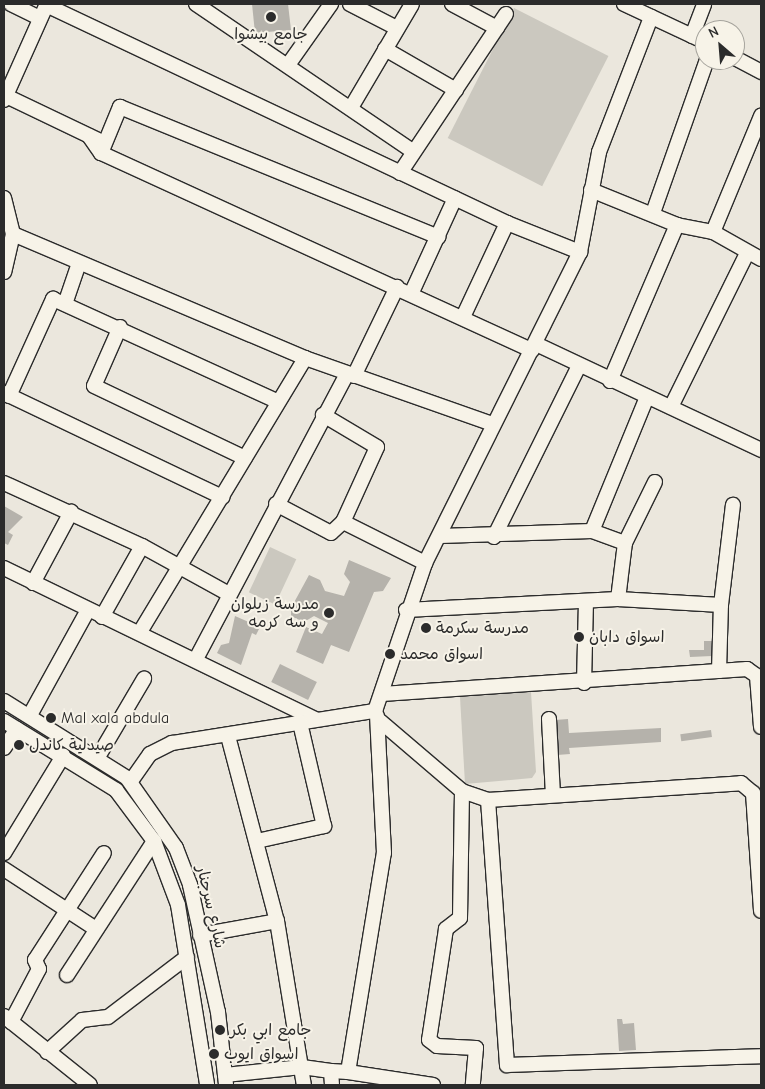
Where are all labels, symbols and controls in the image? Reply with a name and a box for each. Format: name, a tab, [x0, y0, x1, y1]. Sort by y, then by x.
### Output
marker: جامع بيشوا	[265, 11, 277, 23]
north arrow	[695, 20, 745, 70]
text: N	[705, 22, 721, 42]
place label: جامع بيشوا	[234, 24, 308, 44]
place label: مدرسة زيلوان و سه كرمه	[231, 594, 319, 632]
marker: مدرسة زيلوان و سه كرمه	[323, 607, 335, 619]
place label: مدرسة سكرمة	[436, 618, 529, 638]
marker: مدرسة سكرمة	[420, 622, 432, 634]
place label: اسواق دابان	[589, 627, 664, 647]
marker: اسواق دابان	[573, 631, 585, 643]
place label: اسواق محمد	[400, 644, 483, 664]
marker: اسواق محمد	[384, 648, 396, 660]
place label: Mal xala abdula	[61, 708, 169, 728]
marker: Mal xala abdula	[45, 712, 57, 724]
place label: صيدلية كاندل	[29, 735, 114, 755]
marker: صيدلية كاندل	[13, 739, 25, 751]
street label: شارع سرجنار	[192, 864, 230, 950]
place label: جامع ابي بكر	[230, 1020, 312, 1040]
marker: جامع ابي بكر	[214, 1024, 226, 1036]
place label: اسواق ايوب	[224, 1044, 298, 1064]
marker: اسواق ايوب	[208, 1048, 220, 1060]

